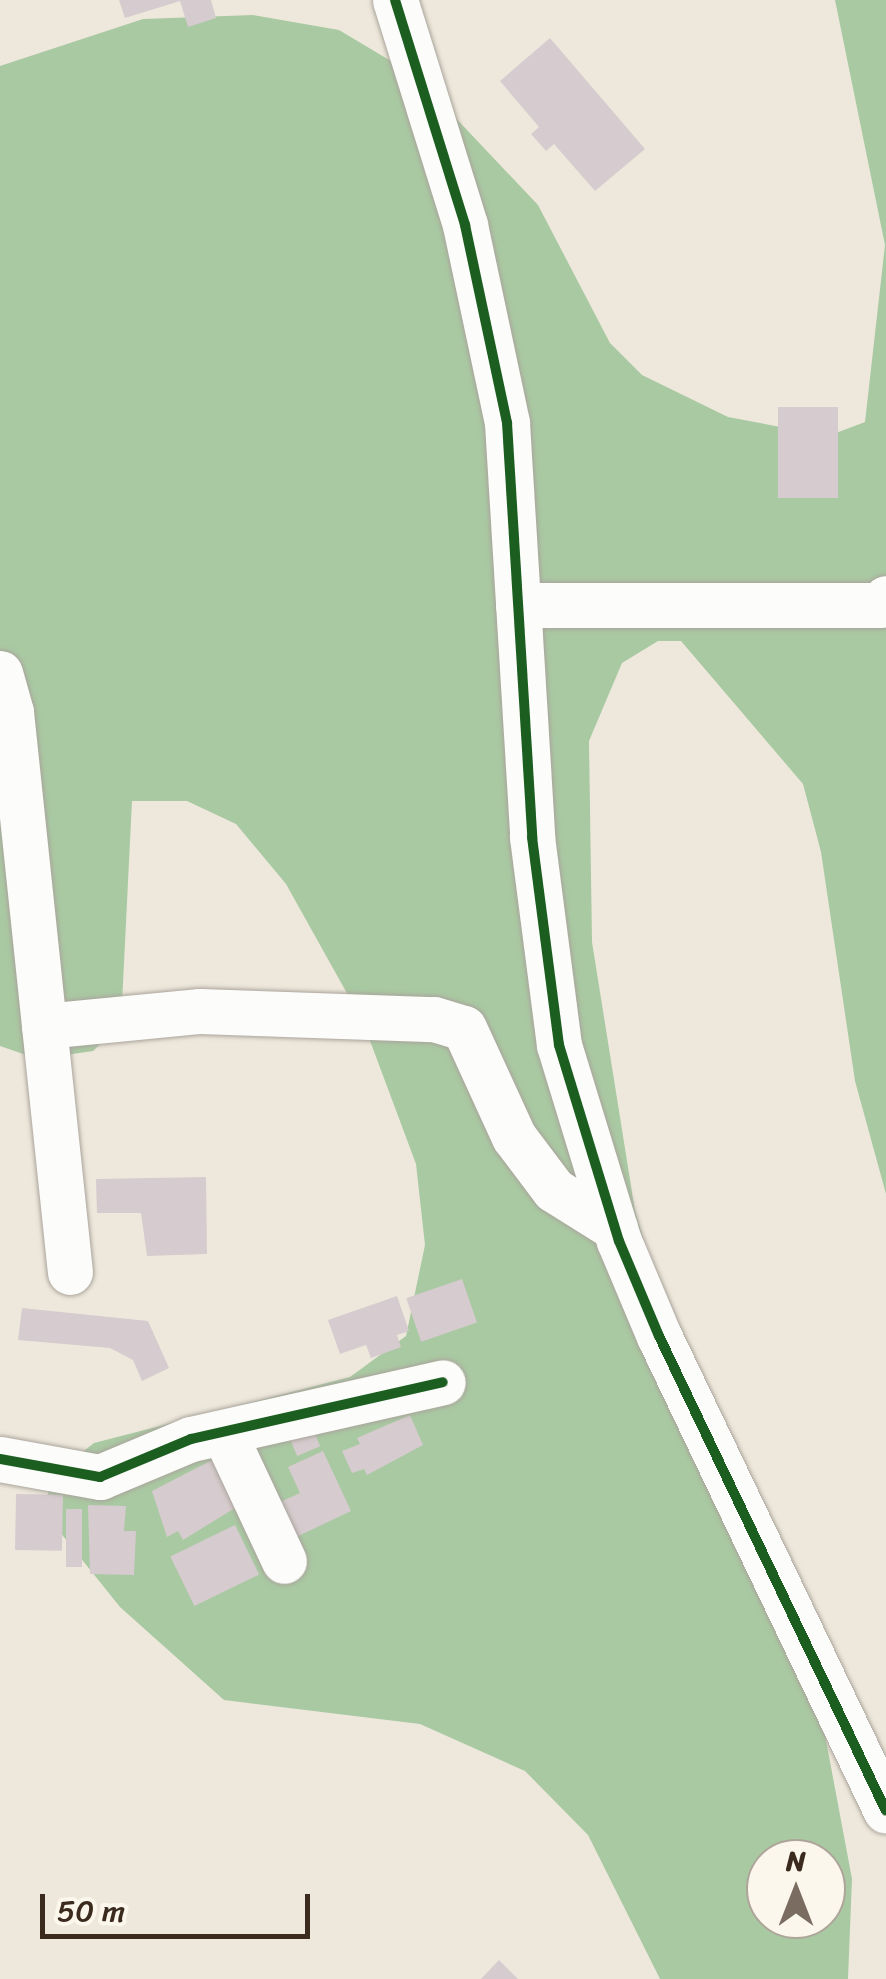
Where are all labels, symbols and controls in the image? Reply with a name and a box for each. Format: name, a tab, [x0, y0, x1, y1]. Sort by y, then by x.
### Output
text: N	[786, 1836, 806, 1885]
north arrow	[746, 1839, 846, 1939]
scale bar	[45, 1874, 315, 1936]
text: 50 m	[57, 1884, 125, 1938]

